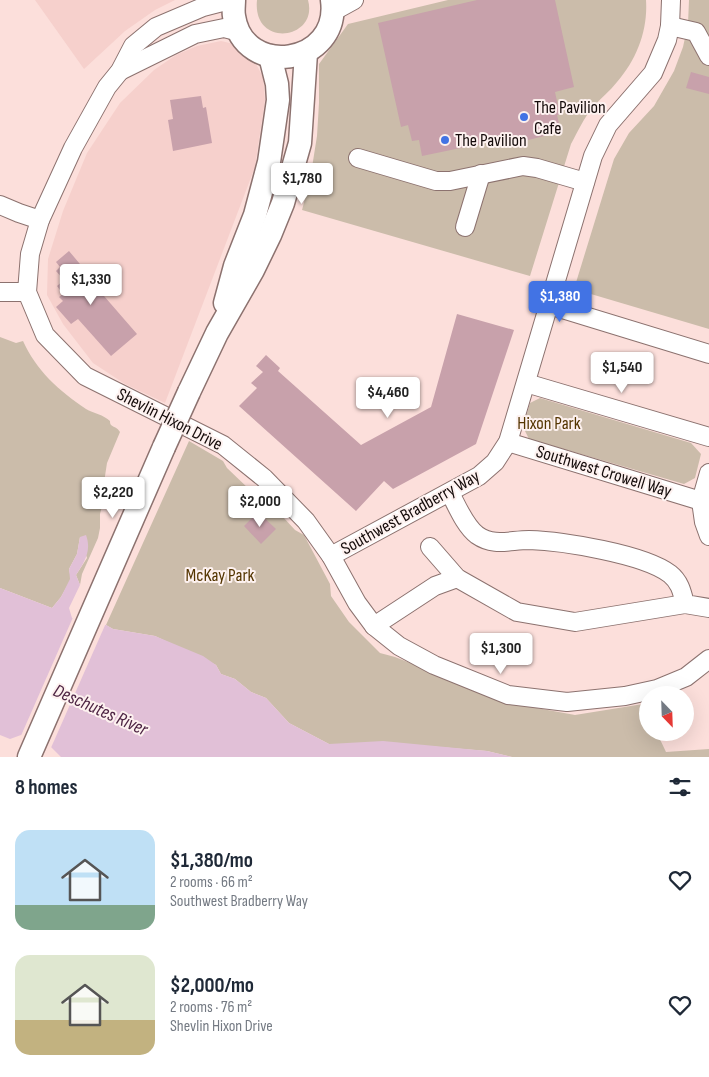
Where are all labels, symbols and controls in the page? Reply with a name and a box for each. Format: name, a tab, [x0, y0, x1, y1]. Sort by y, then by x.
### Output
place label: The Pavilion Cafe	[534, 97, 606, 139]
marker: The Pavilion Cafe	[518, 111, 530, 123]
place label: The Pavilion	[455, 130, 527, 151]
marker: The Pavilion	[439, 134, 451, 146]
pin: $1,780	[261, 162, 343, 205]
text: $1,780	[282, 169, 322, 188]
pin: $1,330	[50, 264, 132, 306]
text: $1,330	[71, 270, 111, 289]
pin: $1,380	[519, 280, 601, 323]
text: $1,380	[540, 287, 580, 306]
pin: $1,540	[581, 352, 663, 394]
text: $1,540	[602, 358, 642, 377]
pin: $4,460	[347, 376, 429, 419]
text: $4,460	[367, 383, 409, 402]
street label: Shevlin Hixon Drive	[114, 384, 226, 455]
park label: Hixon Park	[517, 413, 581, 434]
street label: Southwest Crowell Way	[533, 441, 674, 502]
street label: Southwest Bradberry Way	[337, 466, 483, 559]
pin: $2,220	[72, 476, 154, 519]
text: $2,220	[93, 483, 133, 502]
pin: $2,000	[219, 486, 301, 528]
text: $2,000	[239, 492, 281, 511]
park label: McKay Park	[186, 565, 255, 586]
pin: $1,300	[460, 632, 542, 675]
text: $1,300	[481, 639, 521, 658]
water label: Deschutes River	[50, 679, 152, 742]
north arrow	[639, 686, 694, 741]
map controls	[639, 686, 694, 741]
icon: filters	[666, 773, 694, 801]
text: 8 homes	[15, 775, 78, 800]
text: $1,380/mo	[170, 848, 253, 873]
icon: home	[55, 850, 115, 910]
icon: heart	[666, 866, 694, 894]
text: 2 rooms · 66 m²	[170, 873, 253, 892]
text: Southwest Bradberry Way	[170, 892, 308, 911]
text: $2,000/mo	[170, 973, 254, 998]
icon: home	[55, 975, 115, 1035]
icon: heart	[666, 991, 694, 1019]
text: 2 rooms · 76 m²	[170, 998, 252, 1017]
text: Shevlin Hixon Drive	[170, 1017, 273, 1036]

